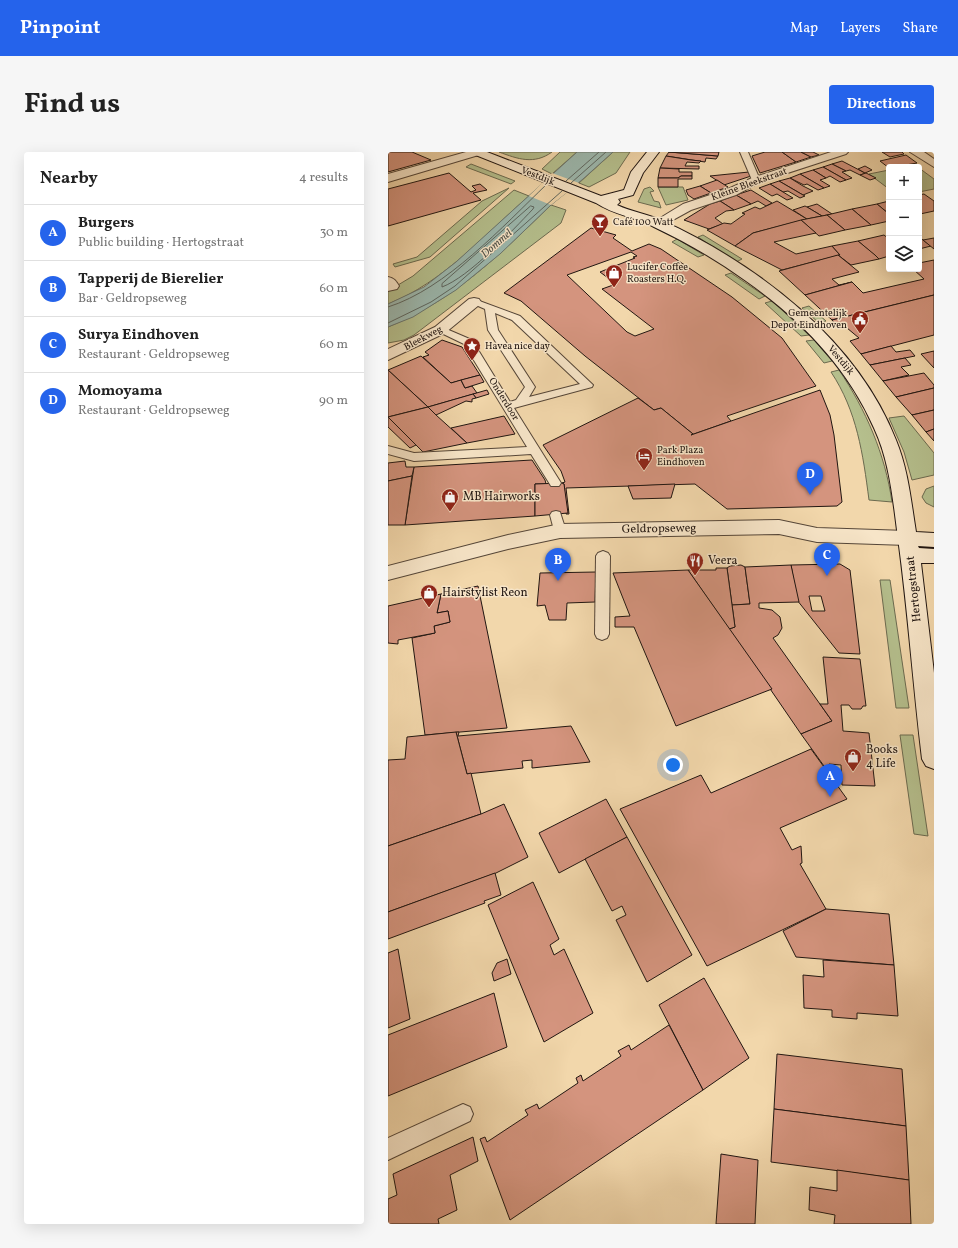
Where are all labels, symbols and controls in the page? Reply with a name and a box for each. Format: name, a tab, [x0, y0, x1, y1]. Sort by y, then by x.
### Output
text: Pinpoint	[20, 15, 100, 41]
text: Map	[790, 19, 818, 38]
text: Layers	[840, 19, 880, 38]
text: Share	[902, 19, 938, 38]
text: Find us	[24, 85, 120, 124]
button: Directions	[829, 85, 934, 124]
street label: Vestdijk	[519, 163, 557, 189]
street label: Kleine Bleekstraat	[709, 164, 789, 204]
map controls	[886, 164, 922, 272]
button: +	[886, 164, 922, 200]
text: Nearby	[40, 167, 98, 190]
text: 4 results	[299, 169, 348, 187]
button: −	[886, 200, 922, 236]
bar icon: Café 100 Watt	[590, 212, 610, 237]
text: Burgers	[78, 213, 134, 234]
place label: Café 100 Watt	[613, 215, 674, 229]
text: A	[48, 224, 58, 242]
text: 30 m	[320, 224, 348, 242]
water label: Dommel	[478, 226, 516, 262]
text: Public building · Hertogstraat	[78, 234, 244, 252]
button: layers	[886, 236, 922, 272]
place label: Lucifer Coffee Roasters H.Q.	[627, 260, 688, 286]
shop icon: Lucifer Coffee Roasters H.Q.	[604, 263, 624, 288]
text: Tapperij de Bierelier	[78, 269, 223, 290]
text: B	[49, 280, 57, 298]
text: 60 m	[320, 280, 348, 298]
text: Bar · Geldropseweg	[78, 290, 187, 308]
place label: Gemeentelijk Depot Eindhoven	[771, 306, 848, 332]
public building icon: Gemeentelijk Depot Eindhoven	[850, 309, 870, 334]
street label: Bleekweg	[401, 322, 445, 354]
text: Surya Eindhoven	[78, 325, 199, 346]
text: C	[49, 336, 57, 354]
text: 60 m	[320, 336, 348, 354]
place icon: Havea nice day	[462, 336, 482, 361]
place label: Havea nice day	[485, 339, 551, 353]
street label: Vestdijk	[824, 342, 858, 378]
text: Restaurant · Geldropseweg	[78, 346, 230, 364]
street label: Onderdoor	[485, 375, 523, 423]
text: Momoyama	[78, 381, 163, 402]
text: D	[48, 392, 58, 410]
text: 90 m	[319, 392, 348, 410]
text: Restaurant · Geldropseweg	[78, 402, 230, 420]
place label: Park Plaza Eindhoven	[657, 443, 705, 469]
hotel icon: Park Plaza Eindhoven	[634, 446, 654, 471]
pin: D	[797, 462, 823, 495]
shop icon: MB Hairworks	[440, 487, 460, 512]
place label: MB Hairworks	[463, 489, 540, 505]
street label: Geldropseweg	[621, 520, 697, 538]
pin: C	[814, 543, 840, 576]
pin: B	[545, 548, 571, 581]
restaurant icon: Veera	[685, 551, 705, 576]
place label: Veera	[708, 553, 737, 569]
street label: Hertogstraat	[903, 555, 925, 623]
shop icon: Hairstylist Reon	[419, 583, 439, 608]
place label: Hairstylist Reon	[442, 585, 528, 601]
place label: Books 4 Life	[866, 742, 898, 772]
shop icon: Books 4 Life	[843, 747, 863, 772]
your location	[663, 755, 683, 775]
pin: A	[817, 764, 843, 797]

